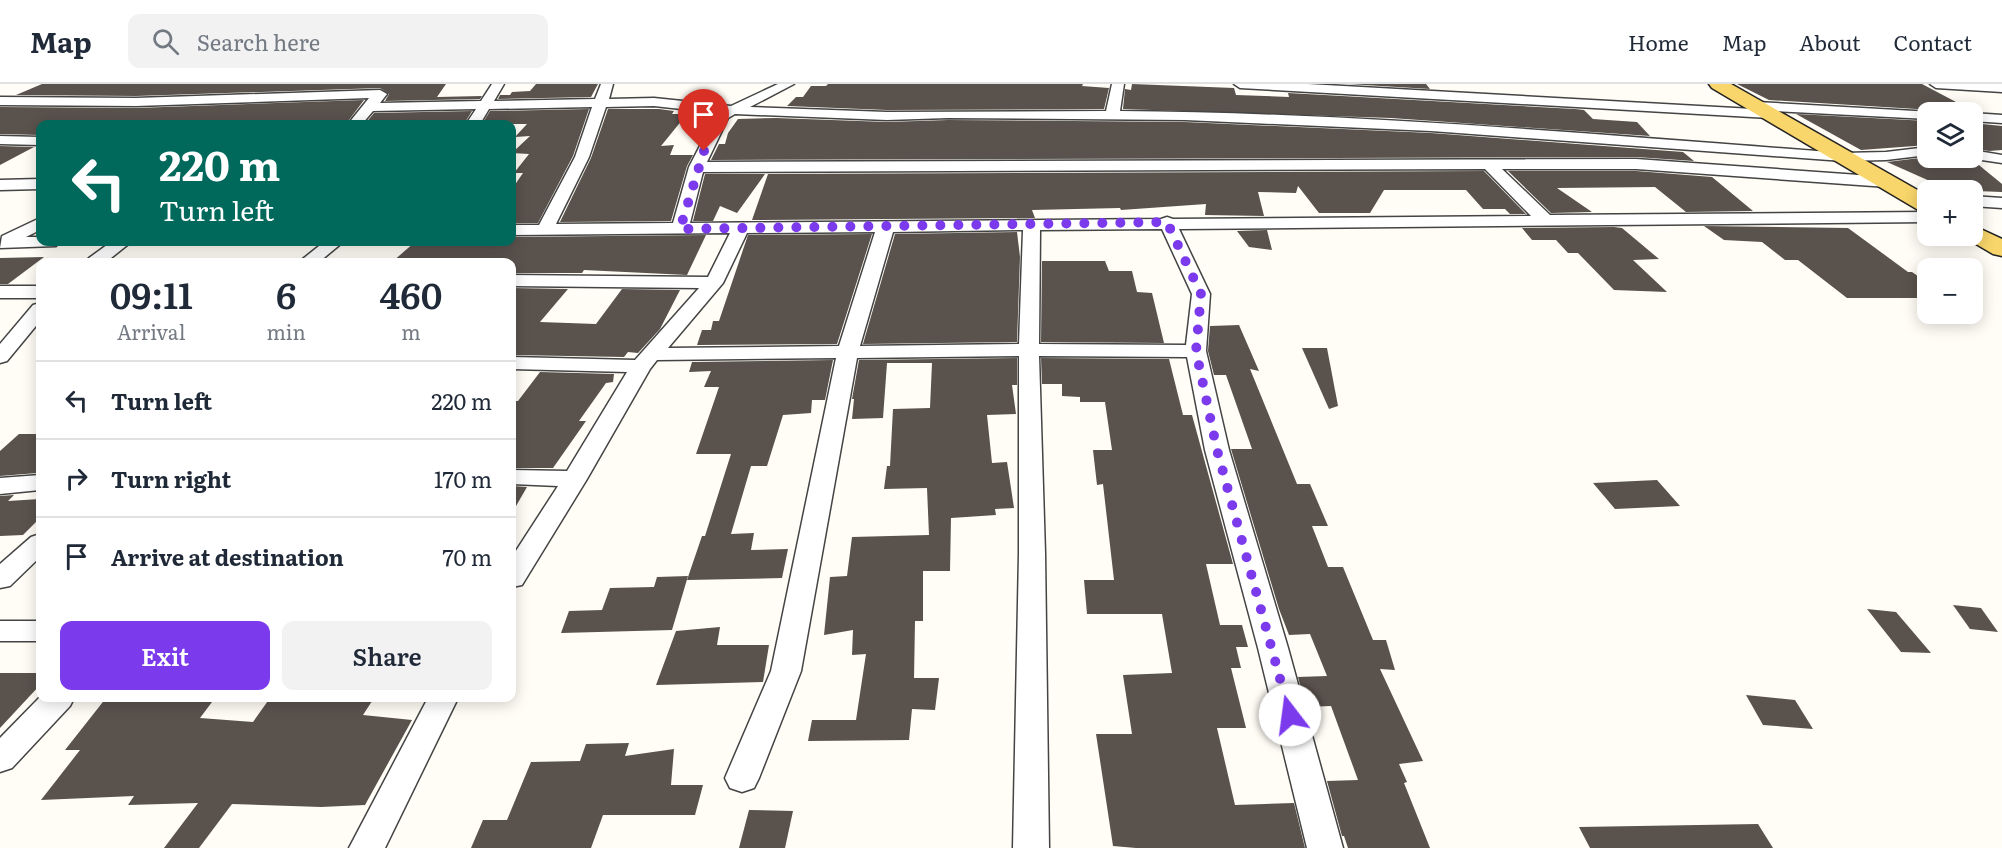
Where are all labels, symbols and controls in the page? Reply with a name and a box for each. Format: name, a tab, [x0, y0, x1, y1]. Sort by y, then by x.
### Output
search box	[128, 14, 548, 68]
text: Map	[30, 20, 92, 62]
icon: search	[149, 25, 182, 58]
text: Search here	[197, 25, 320, 58]
text: Home	[1628, 26, 1689, 57]
text: Map	[1722, 26, 1766, 57]
text: About	[1799, 26, 1861, 57]
text: Contact	[1894, 26, 1972, 57]
pin	[678, 89, 729, 151]
icon: arrive	[687, 98, 720, 131]
map controls	[1917, 102, 1983, 324]
button: layers	[1917, 102, 1983, 168]
text: 220 m	[159, 132, 280, 194]
icon: left	[60, 144, 138, 222]
button: +	[1917, 180, 1983, 246]
text: Turn left	[159, 189, 274, 229]
button: −	[1917, 258, 1983, 324]
text: 09:11	[110, 267, 193, 320]
text: 6	[276, 267, 296, 320]
text: 460	[379, 267, 442, 320]
text: Arrival	[117, 316, 185, 346]
text: min	[266, 316, 306, 346]
text: m	[401, 316, 421, 346]
icon: left	[60, 384, 93, 417]
text: Turn left	[111, 384, 212, 417]
text: 220 m	[431, 384, 492, 417]
icon: right	[60, 462, 93, 495]
text: Turn right	[111, 462, 231, 495]
text: 170 m	[434, 462, 492, 495]
icon: arrive	[60, 540, 93, 573]
text: Arrive at destination	[111, 540, 344, 573]
text: 70 m	[442, 540, 492, 573]
button: Exit	[60, 621, 270, 690]
button: Share	[282, 621, 492, 690]
position arrow	[1258, 683, 1322, 747]

